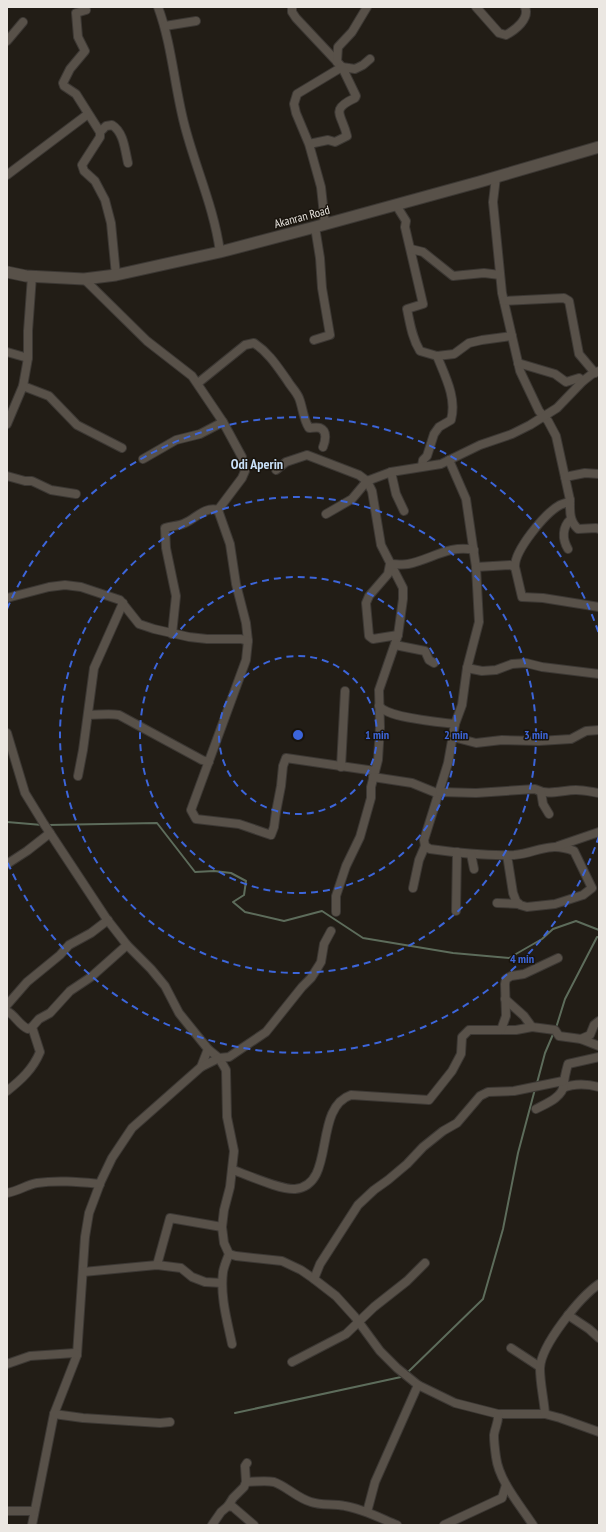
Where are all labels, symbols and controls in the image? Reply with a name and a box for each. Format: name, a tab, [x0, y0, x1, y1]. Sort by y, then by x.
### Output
street label: Akanran Road	[273, 202, 331, 231]
district label: Odi Aperin	[231, 455, 283, 473]
text: 1 min	[365, 727, 389, 742]
text: 2 min	[444, 727, 468, 742]
text: 3 min	[524, 727, 548, 742]
centre of rings	[291, 728, 305, 742]
text: 4 min	[510, 951, 534, 966]

